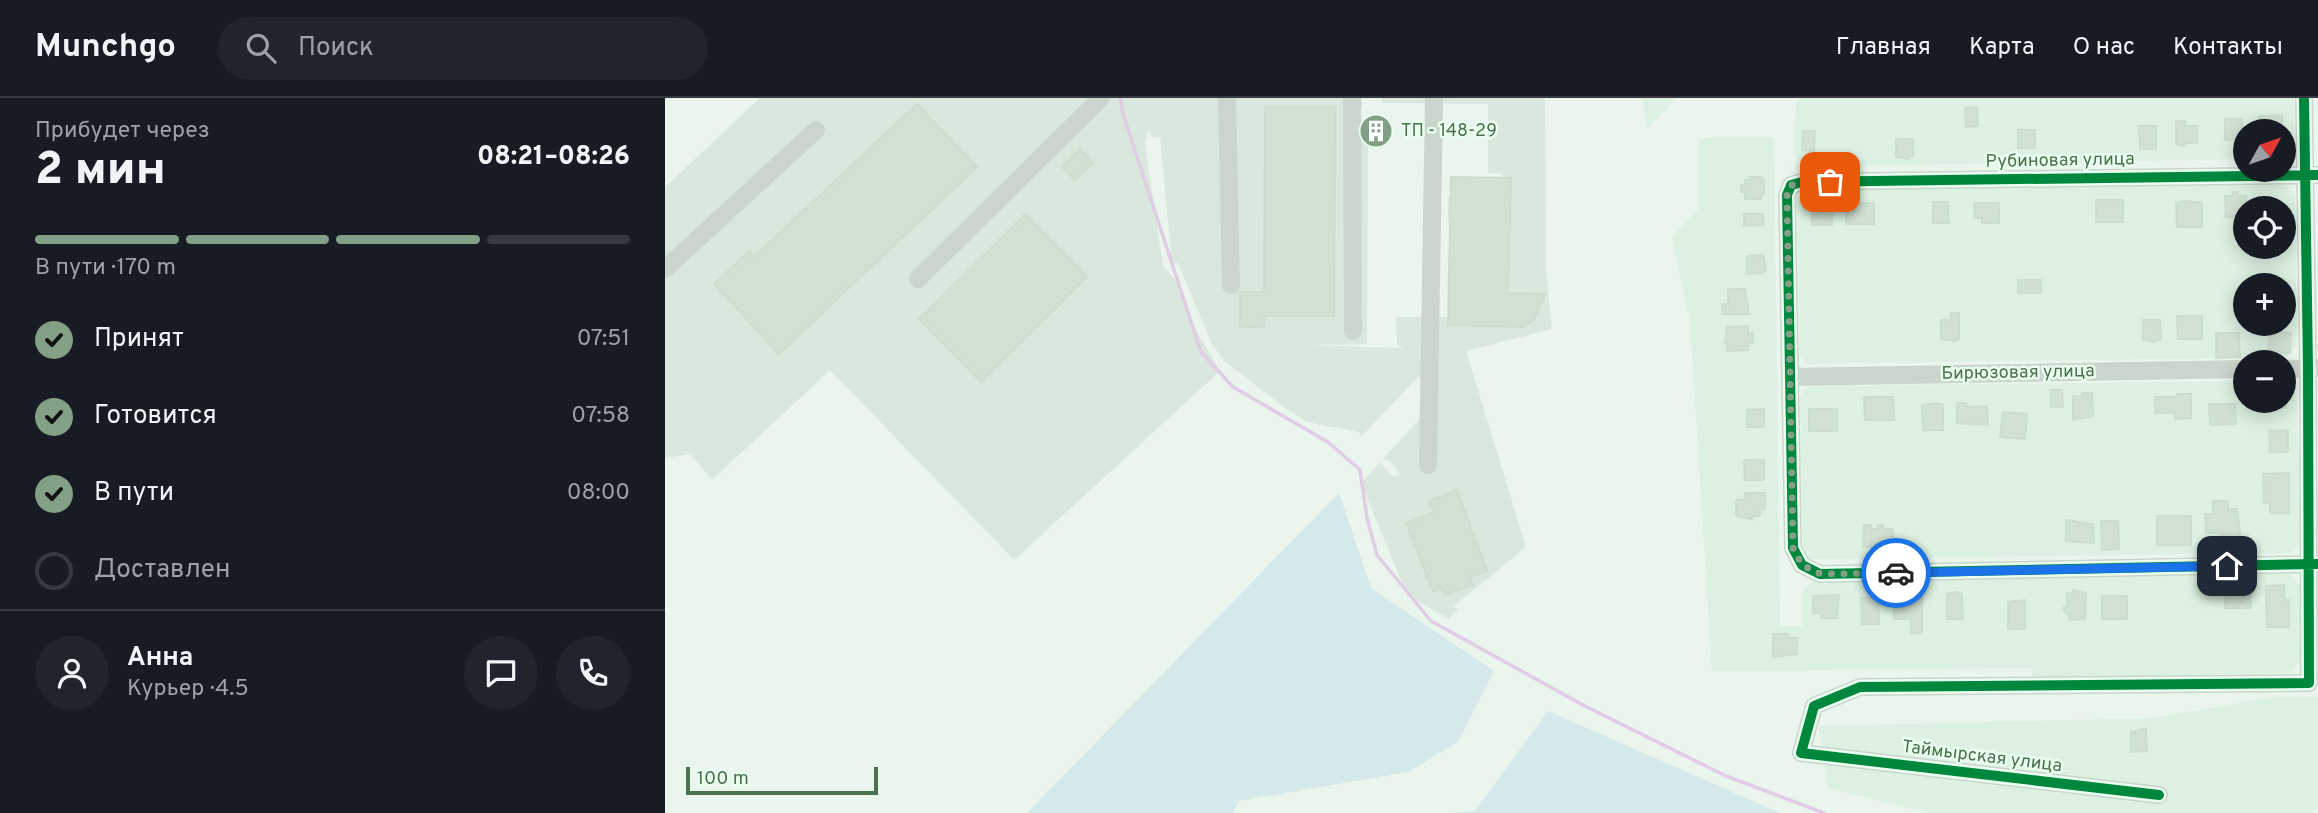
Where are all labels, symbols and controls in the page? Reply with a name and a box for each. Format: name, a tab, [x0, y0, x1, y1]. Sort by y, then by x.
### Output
search box	[218, 17, 708, 80]
text: Munchgo	[35, 27, 176, 69]
icon: search	[242, 29, 280, 67]
text: Поиск	[298, 32, 374, 65]
text: Главная	[1836, 33, 1931, 63]
text: Карта	[1969, 33, 2035, 63]
text: О нас	[2073, 33, 2135, 63]
text: Контакты	[2173, 33, 2283, 63]
building icon: ТП - 148-29	[1357, 112, 1395, 150]
text: Прибудет через	[35, 117, 210, 146]
north arrow	[2233, 119, 2296, 182]
map controls	[2233, 119, 2296, 413]
place label: ТП - 148-29	[1401, 120, 1497, 143]
text: 08:21–08:26	[477, 141, 630, 174]
text: 2 мин	[35, 142, 166, 201]
street label: Рубиновая улица	[1985, 148, 2135, 174]
pin	[1800, 152, 1860, 212]
icon: bag	[1811, 163, 1849, 201]
button: locate	[2233, 196, 2296, 259]
text: В пути · 170 m	[35, 254, 176, 283]
button: +	[2233, 273, 2296, 336]
icon: check	[35, 321, 73, 359]
text: Принят	[94, 323, 184, 356]
text: 07:51	[577, 325, 630, 354]
button: −	[2233, 350, 2296, 413]
street label: Бирюзовая улица	[1941, 360, 2095, 386]
icon: check	[35, 398, 73, 436]
text: Готовится	[94, 400, 217, 433]
text: 07:58	[571, 402, 630, 431]
icon: check	[35, 475, 73, 513]
text: В пути	[94, 477, 174, 510]
text: 08:00	[567, 479, 630, 508]
pin	[2197, 536, 2257, 596]
courier	[1861, 538, 1931, 608]
icon: home	[2208, 547, 2246, 585]
text: Доставлен	[94, 554, 230, 587]
icon: car	[1877, 554, 1915, 592]
button: person	[35, 636, 109, 710]
button: chat	[464, 636, 538, 710]
button: phone	[556, 636, 630, 710]
text: Анна	[127, 642, 193, 675]
text: Курьер · 4.5	[127, 675, 249, 704]
street label: Таймырская улица	[1901, 736, 2063, 778]
scale bar	[686, 764, 879, 796]
text: 100 m	[697, 767, 749, 791]

